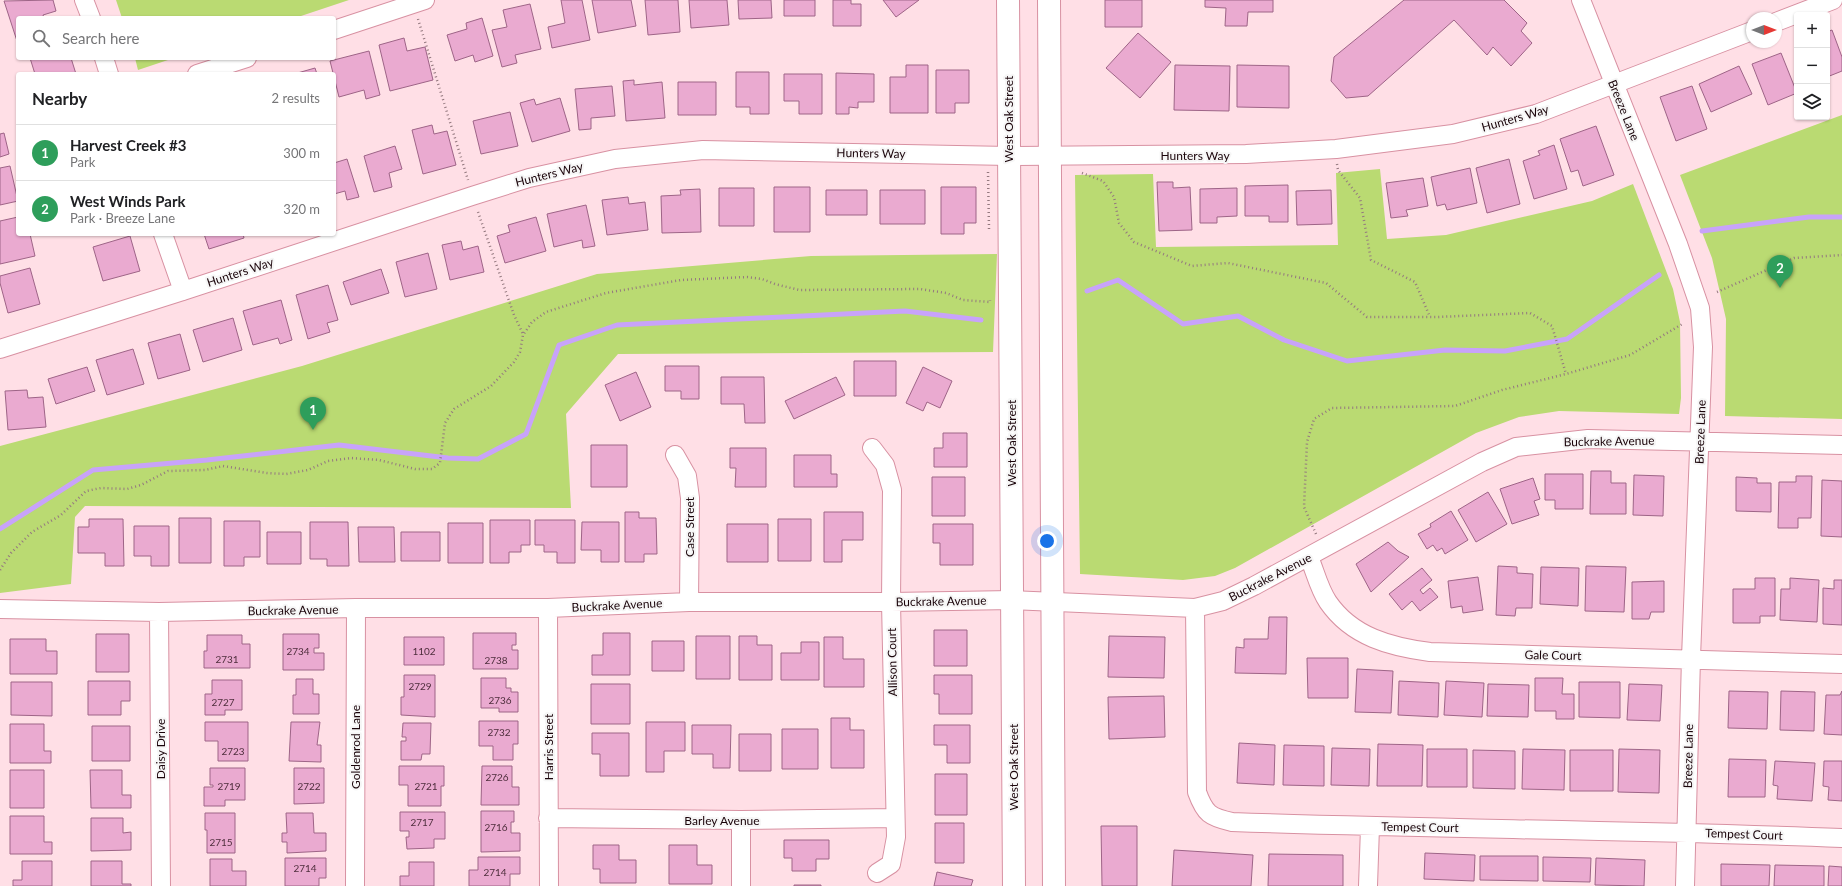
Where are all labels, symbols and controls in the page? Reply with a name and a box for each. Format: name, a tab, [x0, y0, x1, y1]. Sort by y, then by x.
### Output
north arrow	[1746, 12, 1782, 48]
map controls	[1794, 12, 1830, 120]
button: +	[1794, 12, 1830, 48]
search box	[16, 16, 336, 60]
icon: search	[30, 27, 52, 49]
text: Search here	[62, 29, 139, 47]
button: −	[1794, 48, 1830, 84]
street label: West Oak Street	[1001, 75, 1016, 162]
street label: Breeze Lane	[1605, 77, 1643, 143]
button: layers	[1794, 84, 1830, 120]
text: Nearby	[32, 88, 87, 109]
text: 2 results	[272, 90, 320, 106]
street label: Hunters Way	[1480, 101, 1551, 135]
text: Harvest Creek #3	[70, 136, 186, 154]
text: 1	[41, 145, 49, 161]
text: 300 m	[283, 145, 320, 161]
street label: Hunters Way	[836, 145, 907, 161]
street label: Hunters Way	[1160, 148, 1230, 163]
text: Park	[70, 154, 95, 170]
street label: Hunters Way	[514, 158, 585, 190]
text: West Winds Park	[70, 192, 186, 210]
text: 2	[41, 201, 49, 217]
text: 320 m	[283, 201, 320, 217]
text: Park · Breeze Lane	[70, 210, 175, 226]
street label: Hunters Way	[205, 254, 276, 290]
pin: 2	[1767, 255, 1793, 288]
pin: 1	[300, 397, 326, 430]
street label: West Oak Street	[1004, 399, 1019, 486]
street label: Breeze Lane	[1691, 400, 1709, 464]
street label: Buckrake Avenue	[1563, 433, 1655, 449]
street label: Case Street	[682, 496, 697, 557]
your location	[1037, 531, 1057, 551]
street label: Buckrake Avenue	[1226, 550, 1314, 604]
street label: Buckrake Avenue	[895, 593, 987, 609]
street label: Buckrake Avenue	[571, 595, 663, 615]
street label: Buckrake Avenue	[247, 602, 339, 618]
street label: Allison Court	[884, 627, 900, 696]
house number: 2734	[286, 645, 310, 657]
house number: 1102	[412, 645, 436, 657]
street label: Gale Court	[1524, 647, 1582, 663]
house number: 2731	[215, 653, 239, 665]
house number: 2738	[484, 654, 508, 666]
house number: 2729	[408, 680, 432, 692]
house number: 2736	[488, 694, 512, 706]
house number: 2727	[211, 696, 235, 708]
street label: Goldenrod Lane	[348, 705, 363, 789]
street label: Harris Street	[541, 713, 556, 780]
street label: Daisy Drive	[153, 719, 168, 779]
street label: West Oak Street	[1006, 723, 1021, 810]
street label: Breeze Lane	[1680, 724, 1696, 788]
house number: 2732	[487, 726, 511, 738]
house number: 2723	[221, 745, 245, 757]
house number: 2726	[485, 771, 509, 783]
house number: 2719	[217, 780, 241, 792]
house number: 2722	[297, 780, 321, 792]
house number: 2721	[414, 780, 438, 792]
street label: Barley Avenue	[684, 813, 760, 828]
house number: 2717	[410, 816, 434, 828]
street label: Tempest Court	[1381, 819, 1460, 835]
house number: 2716	[484, 821, 508, 833]
street label: Tempest Court	[1705, 825, 1784, 843]
house number: 2715	[209, 836, 233, 848]
house number: 2714	[293, 862, 317, 874]
house number: 2714	[483, 866, 507, 878]

